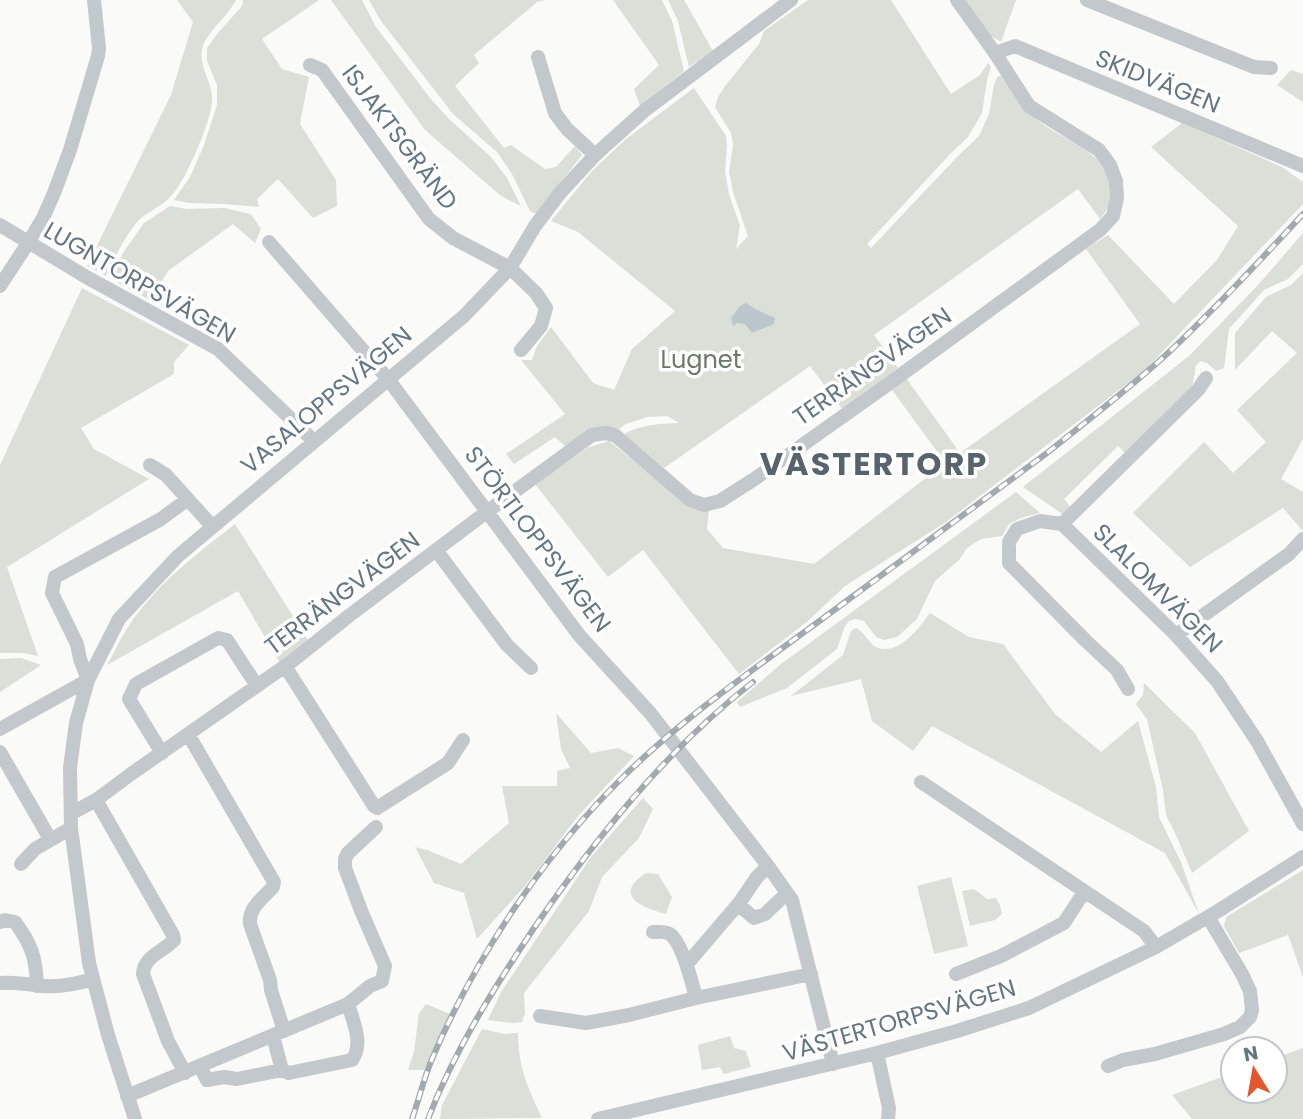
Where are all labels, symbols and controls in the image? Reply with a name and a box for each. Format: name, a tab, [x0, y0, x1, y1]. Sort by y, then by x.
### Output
street label: SKIDVÄGEN	[1091, 41, 1225, 121]
street label: ISJAKTSGRÄND	[335, 58, 465, 216]
street label: LUGNTORPSVÄGEN	[38, 214, 242, 350]
street label: TERRÄNGVÄGEN	[786, 299, 958, 433]
street label: VASALOPPSVÄGEN	[233, 319, 419, 481]
park label: Lugnet	[661, 343, 741, 376]
street label: STÖRTLOPPSVÄGEN	[457, 439, 619, 639]
district label: VÄSTERTORP	[760, 441, 988, 486]
street label: SLALOMVÄGEN	[1086, 516, 1230, 660]
street label: TERRÄNGVÄGEN	[258, 524, 426, 662]
street label: VÄSTERTORPSVÄGEN	[779, 971, 1019, 1069]
north arrow	[1219, 1035, 1289, 1105]
text: N	[1241, 1039, 1260, 1068]

